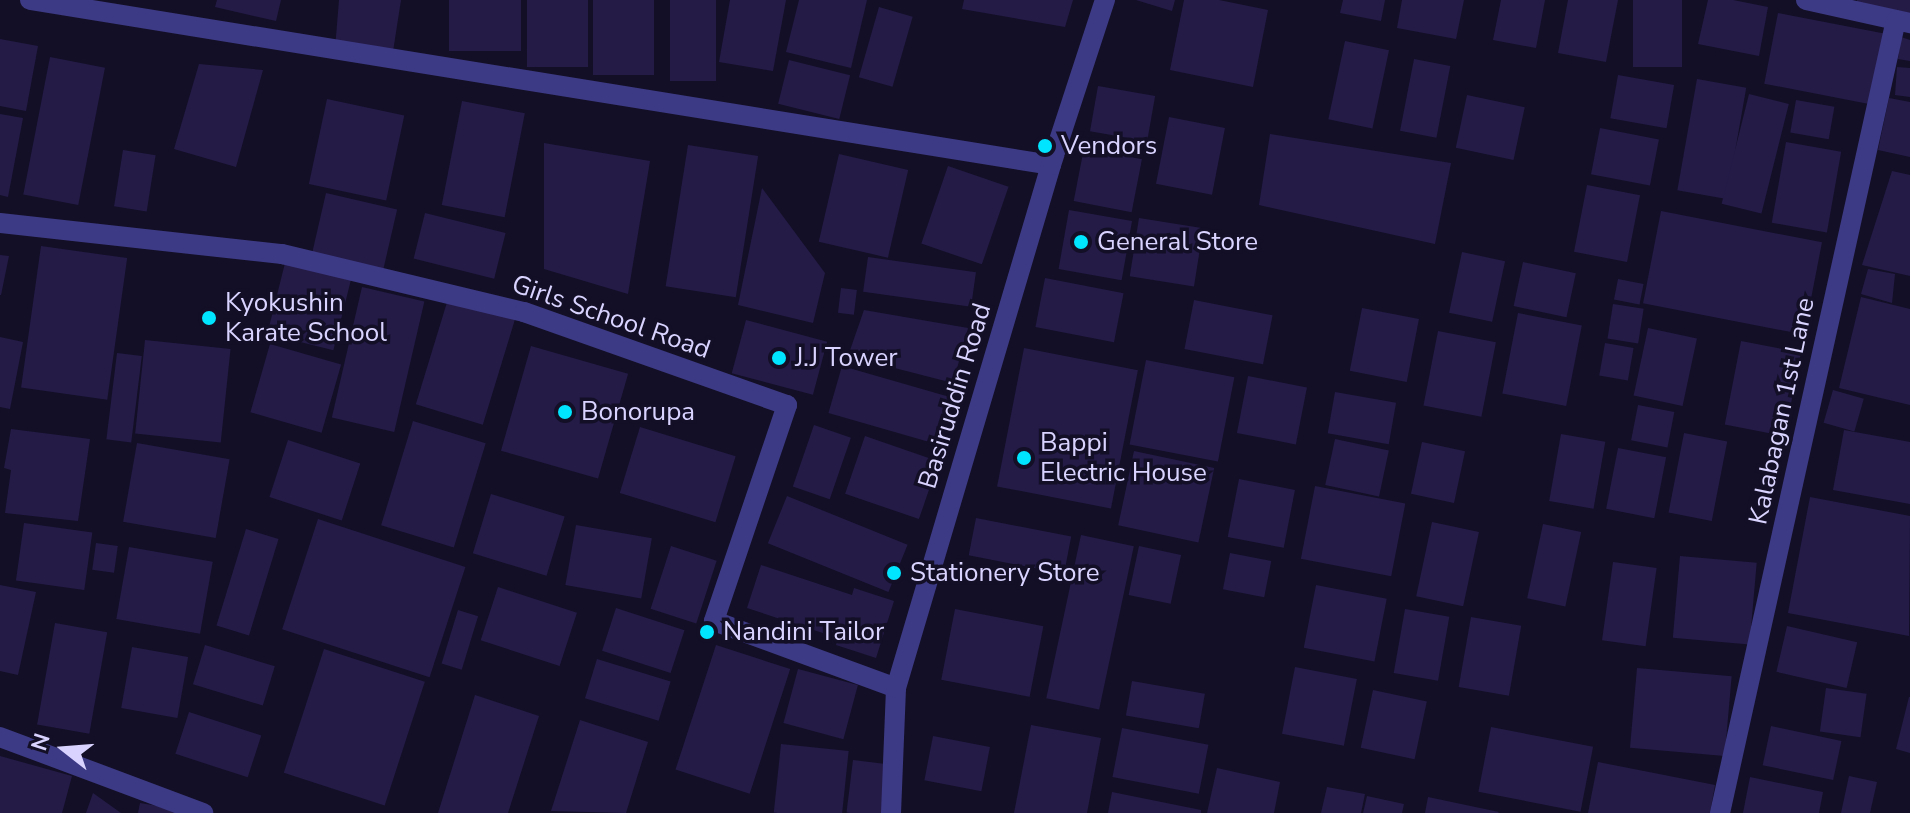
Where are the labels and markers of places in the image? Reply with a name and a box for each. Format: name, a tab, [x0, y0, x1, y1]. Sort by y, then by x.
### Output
place label: Vendors	[1061, 130, 1157, 162]
marker: Vendors	[1036, 137, 1054, 155]
place label: General Store	[1097, 226, 1258, 258]
marker: General Store	[1072, 233, 1090, 251]
place label: Kyokushin Karate School	[225, 287, 387, 348]
marker: Kyokushin Karate School	[200, 309, 218, 327]
place label: J.J Tower	[795, 342, 898, 374]
marker: J.J Tower	[770, 349, 788, 367]
place label: Bonorupa	[581, 396, 695, 428]
marker: Bonorupa	[556, 403, 574, 421]
place label: Bappi Electric House	[1040, 427, 1207, 488]
marker: Bappi Electric House	[1015, 449, 1033, 467]
place label: Stationery Store	[910, 557, 1099, 589]
marker: Stationery Store	[885, 564, 903, 582]
place label: Nandini Tailor	[723, 616, 884, 648]
marker: Nandini Tailor	[698, 623, 716, 641]

